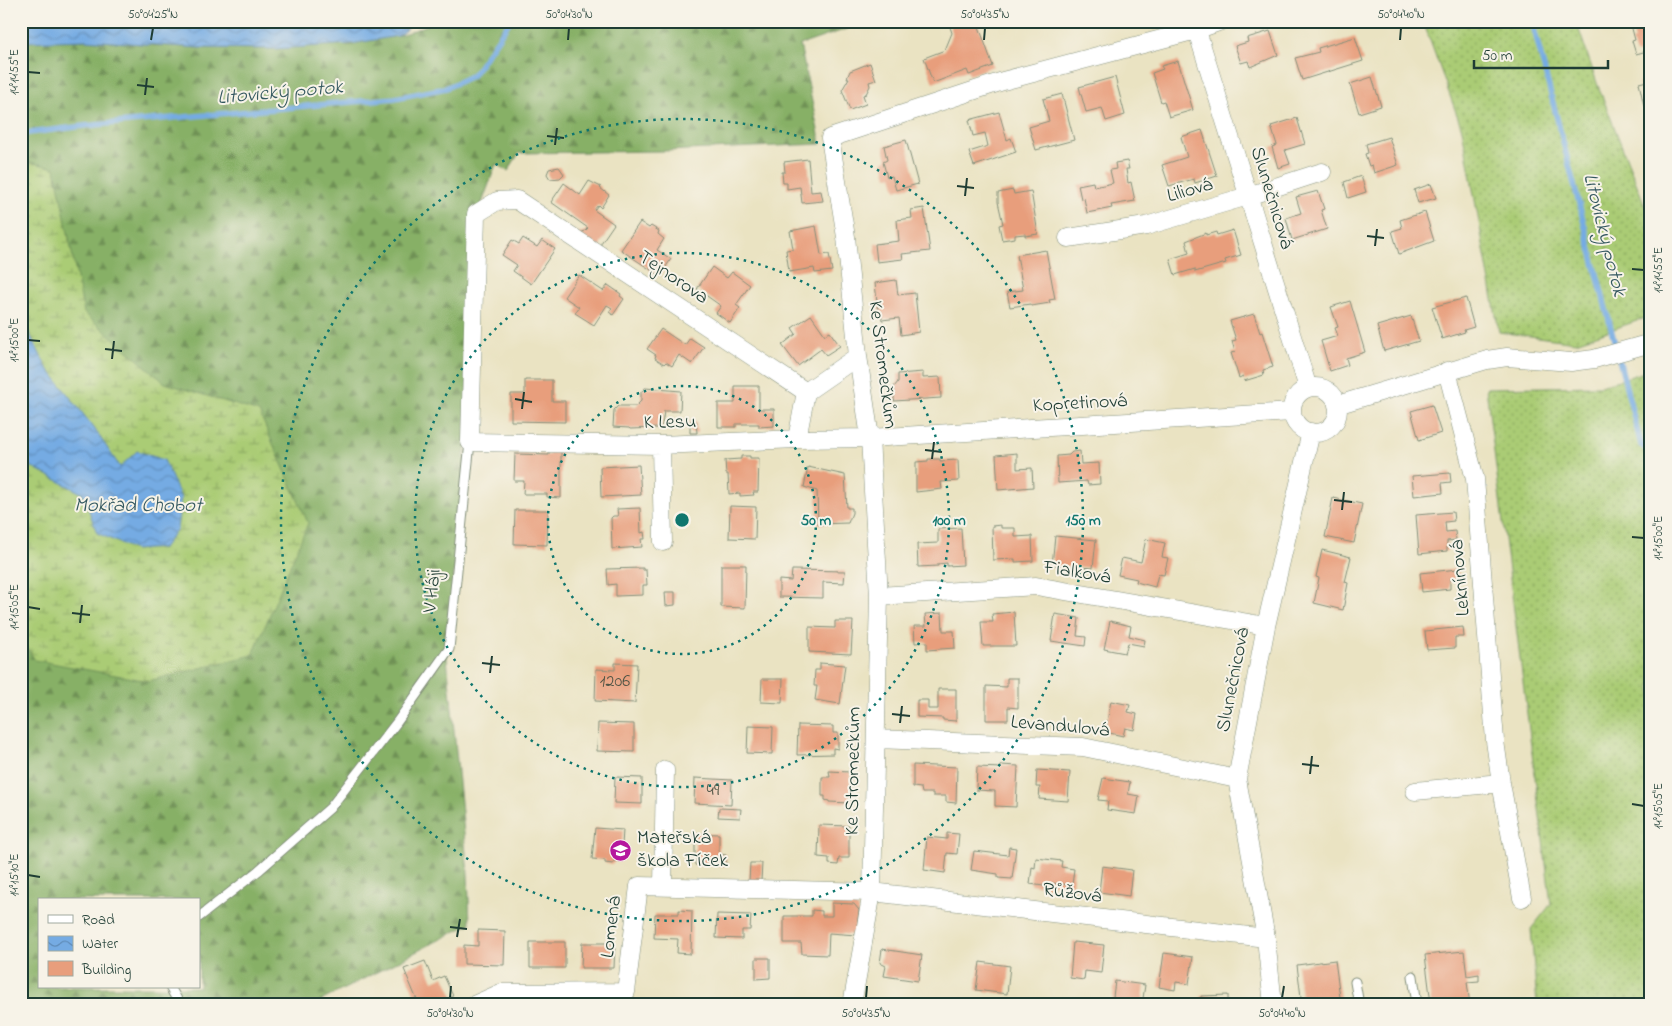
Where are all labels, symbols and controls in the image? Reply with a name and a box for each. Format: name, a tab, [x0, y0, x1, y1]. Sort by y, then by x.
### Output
text: 50°04'25"N	[128, 6, 178, 24]
text: 50°04'30"N	[545, 6, 593, 24]
text: 50°04'35"N	[960, 6, 1010, 24]
text: 50°04'40"N	[1377, 6, 1425, 24]
scale bar	[1474, 38, 1608, 70]
text: 50 m	[1482, 45, 1513, 67]
text: 14°14'55"E	[6, 49, 24, 95]
water label: Litovický potok	[216, 73, 345, 113]
street label: Slunečnicová	[1242, 143, 1300, 253]
water label: Litovický potok	[1574, 170, 1634, 300]
street label: Liliová	[1164, 171, 1216, 211]
street label: Tejnorova	[632, 244, 714, 312]
text: 14°14'55"E	[1650, 247, 1668, 293]
street label: Ke Stromečkům	[860, 299, 904, 431]
text: 14°15'00"E	[6, 318, 24, 362]
street label: Kopretinová	[1032, 387, 1128, 421]
street label: K Lesu	[643, 408, 697, 438]
water label: Mokřad Chobot	[74, 491, 204, 521]
text: 50 m	[801, 510, 832, 532]
text: 100 m	[932, 510, 966, 532]
text: 150 m	[1065, 510, 1101, 532]
centre of rings	[673, 511, 691, 529]
text: 14°15'00"E	[1650, 516, 1668, 560]
street label: Leknínová	[1443, 539, 1479, 617]
street label: Fialková	[1040, 553, 1113, 593]
street label: V Háji	[416, 568, 450, 615]
text: 14°15'05"E	[6, 584, 24, 630]
street label: Slunečnicová	[1210, 625, 1258, 735]
house number: 1206	[600, 669, 630, 695]
street label: Ke Stromečkům	[838, 706, 870, 836]
street label: Levandulová	[1009, 708, 1111, 746]
house number: 49	[707, 778, 720, 804]
text: 14°15'05"E	[1650, 783, 1668, 829]
place label: Mateřská škola Fíček	[637, 824, 728, 876]
school or university icon: Mateřská škola Fíček	[609, 838, 633, 862]
text: 14°15'10"E	[6, 854, 24, 897]
street label: Růžová	[1041, 876, 1103, 912]
street label: Lomená	[594, 894, 630, 960]
legend	[38, 898, 200, 988]
text: Road	[82, 909, 115, 931]
text: Water	[82, 933, 118, 955]
text: Building	[81, 959, 131, 982]
text: 50°04'30"N	[426, 1005, 474, 1023]
text: 50°04'35"N	[841, 1005, 891, 1023]
text: 50°04'40"N	[1258, 1005, 1306, 1023]

